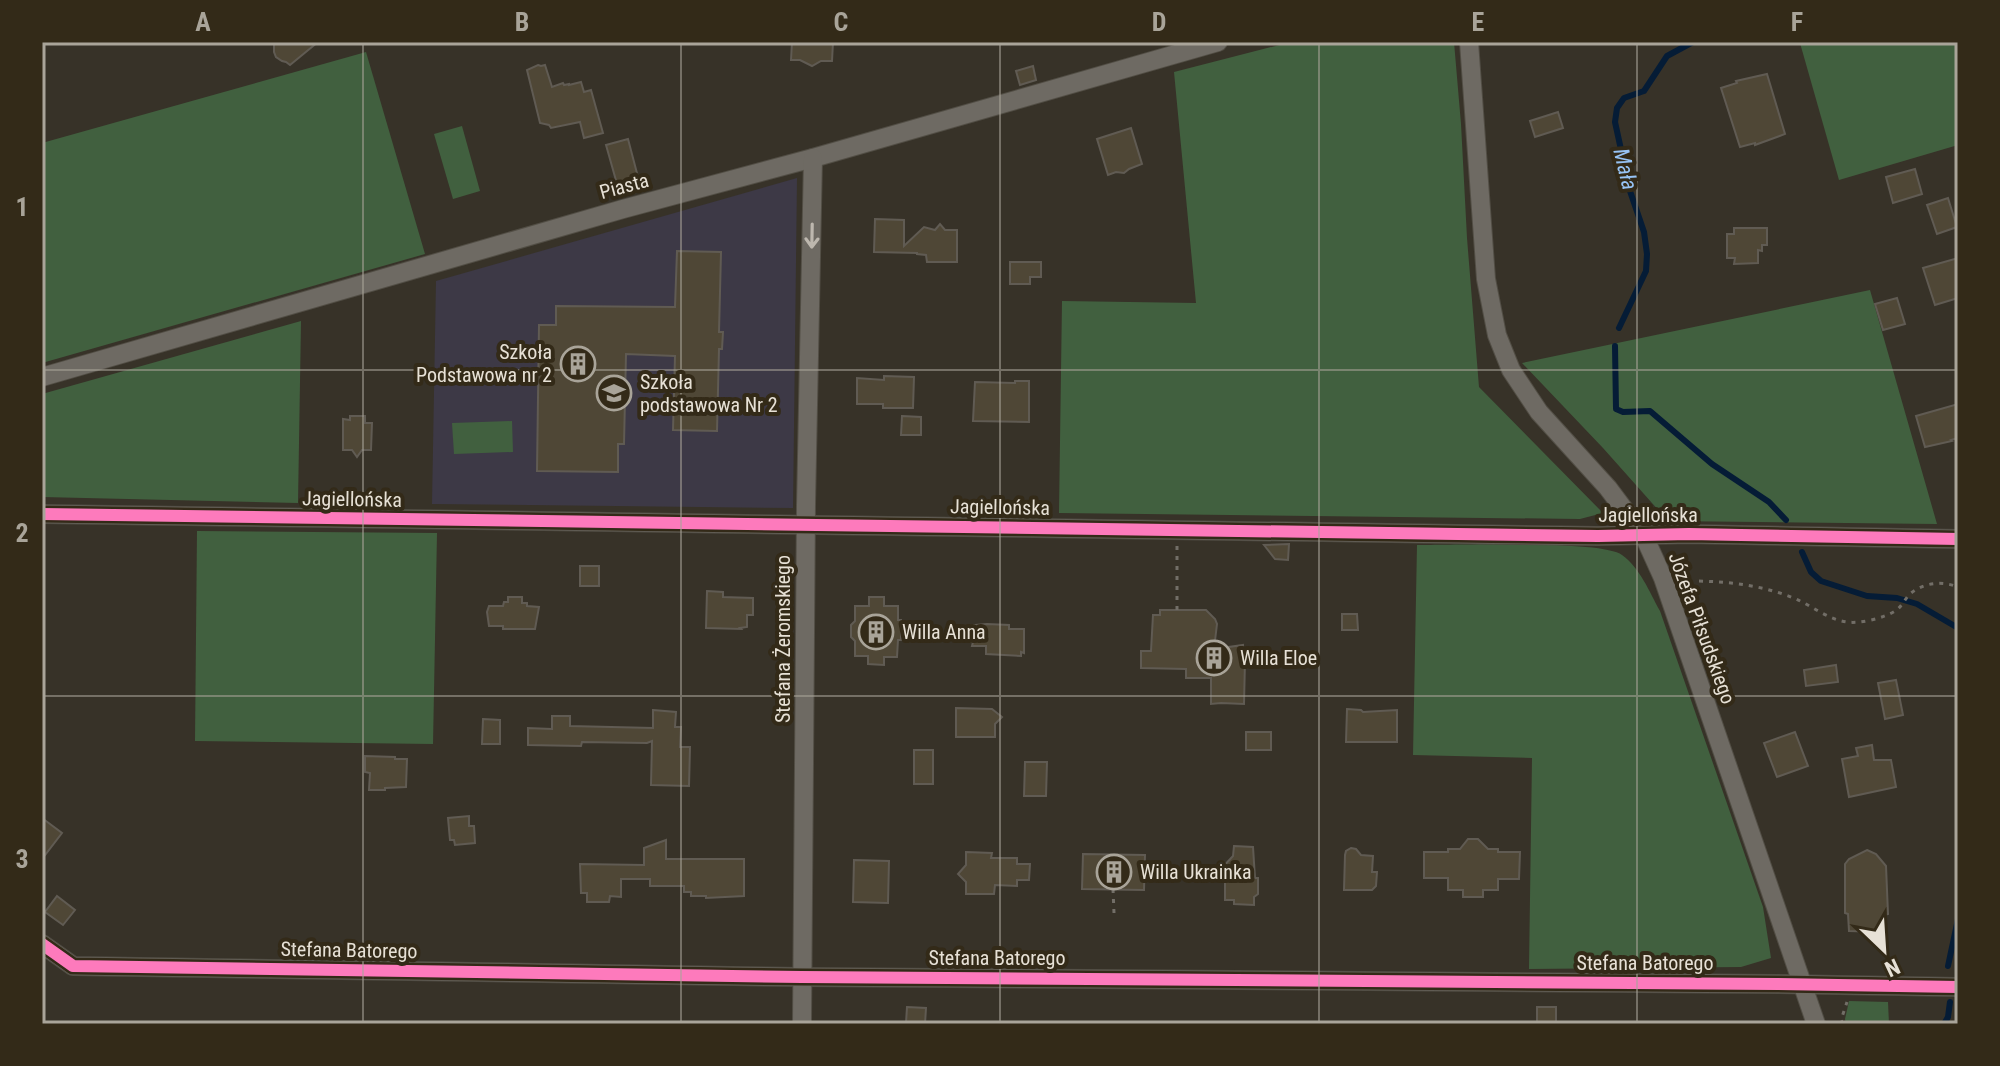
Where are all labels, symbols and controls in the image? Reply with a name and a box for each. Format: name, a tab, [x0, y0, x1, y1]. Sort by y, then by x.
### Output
text: A	[195, 7, 211, 37]
text: B	[515, 7, 529, 37]
text: C	[834, 7, 849, 37]
text: D	[1152, 7, 1166, 37]
text: E	[1472, 7, 1485, 37]
text: F	[1791, 7, 1803, 37]
water label: Mała	[1608, 146, 1643, 192]
street label: Piasta	[597, 168, 651, 204]
text: 1	[15, 192, 29, 222]
one-way arrow	[804, 222, 819, 249]
place label: Szkoła Podstawowa nr 2	[416, 340, 552, 387]
building icon: Szkoła Podstawowa nr 2	[559, 345, 597, 383]
place label: Szkoła podstawowa Nr 2	[640, 370, 778, 417]
school or university icon: Szkoła podstawowa Nr 2	[595, 374, 633, 412]
street label: Jagiellońska	[302, 486, 402, 512]
street label: Jagiellońska	[950, 494, 1050, 520]
street label: Jagiellońska	[1598, 503, 1698, 527]
text: 2	[15, 518, 29, 548]
street label: Józefa Piłsudskiego	[1663, 549, 1741, 707]
street label: Stefana Żeromskiego	[771, 555, 795, 723]
building icon: Willa Anna	[857, 613, 895, 651]
place label: Willa Anna	[902, 620, 986, 644]
building icon: Willa Eloe	[1195, 639, 1233, 677]
place label: Willa Eloe	[1240, 646, 1317, 670]
text: 3	[15, 844, 29, 874]
building icon: Willa Ukrainka	[1095, 853, 1133, 891]
place label: Willa Ukrainka	[1140, 860, 1252, 884]
north arrow	[1844, 910, 1924, 990]
street label: Stefana Batorego	[280, 937, 418, 963]
street label: Stefana Batorego	[929, 946, 1065, 970]
street label: Stefana Batorego	[1577, 951, 1713, 975]
text: N	[1881, 953, 1904, 982]

